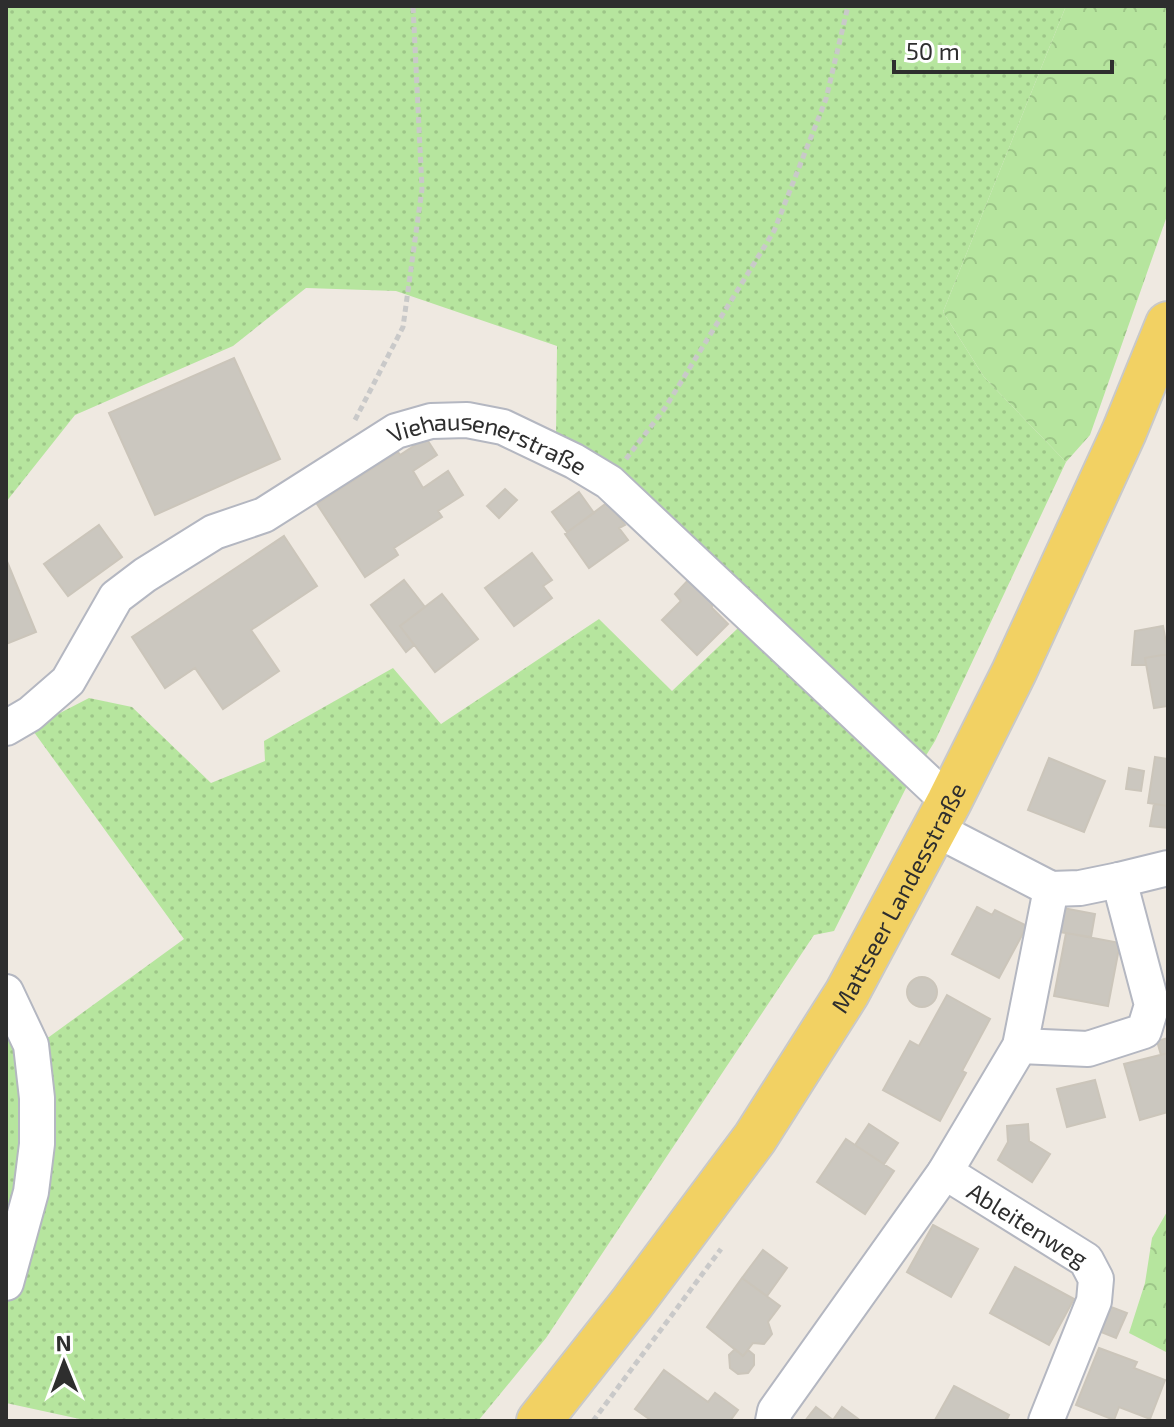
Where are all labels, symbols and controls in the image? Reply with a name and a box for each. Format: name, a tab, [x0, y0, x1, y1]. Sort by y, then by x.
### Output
scale bar	[894, 24, 1112, 74]
text: 50 m	[906, 36, 960, 65]
street label: Viehausenerstraße	[381, 405, 593, 480]
street label: Mattseer Landesstraße	[824, 778, 971, 1018]
street label: Ableitenweg	[963, 1175, 1094, 1272]
north arrow	[24, 1323, 104, 1403]
text: N	[55, 1329, 72, 1355]

